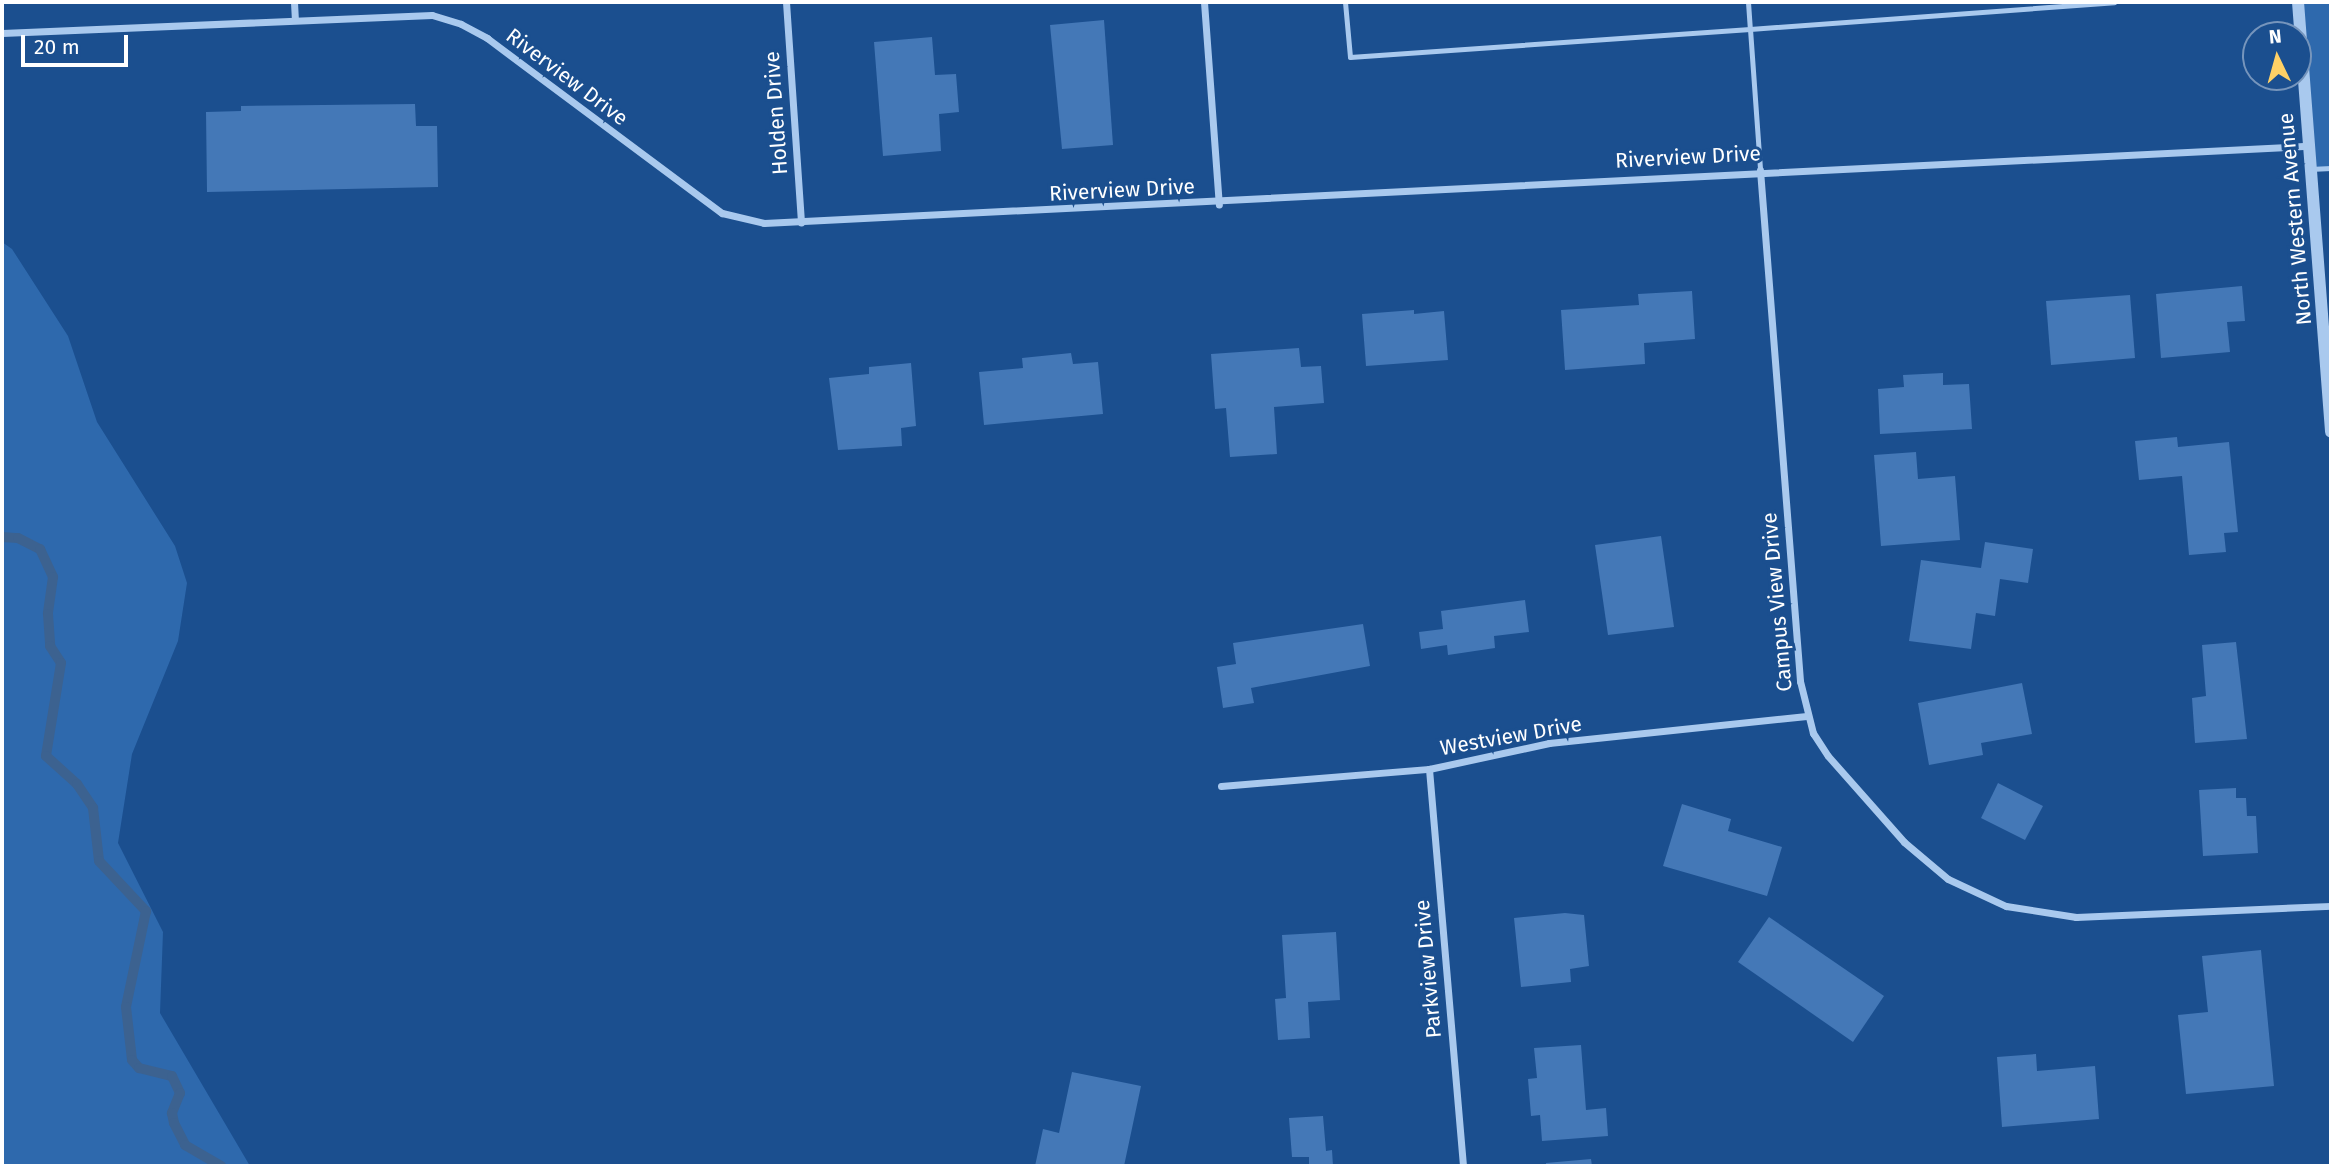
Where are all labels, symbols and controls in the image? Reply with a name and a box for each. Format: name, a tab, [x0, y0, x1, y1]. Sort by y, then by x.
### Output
scale bar	[24, 21, 131, 65]
north arrow	[2242, 21, 2312, 91]
street label: Riverview Drive	[501, 23, 633, 131]
text: N	[2268, 25, 2283, 49]
text: 20 m	[34, 34, 80, 60]
street label: Holden Drive	[759, 50, 793, 176]
street label: North Western Avenue	[2273, 112, 2317, 326]
street label: Riverview Drive	[1614, 141, 1762, 173]
street label: Riverview Drive	[1048, 174, 1196, 206]
street label: Campus View Drive	[1757, 511, 1797, 693]
street label: Westview Drive	[1438, 711, 1584, 761]
street label: Parkview Drive	[1409, 899, 1447, 1039]

